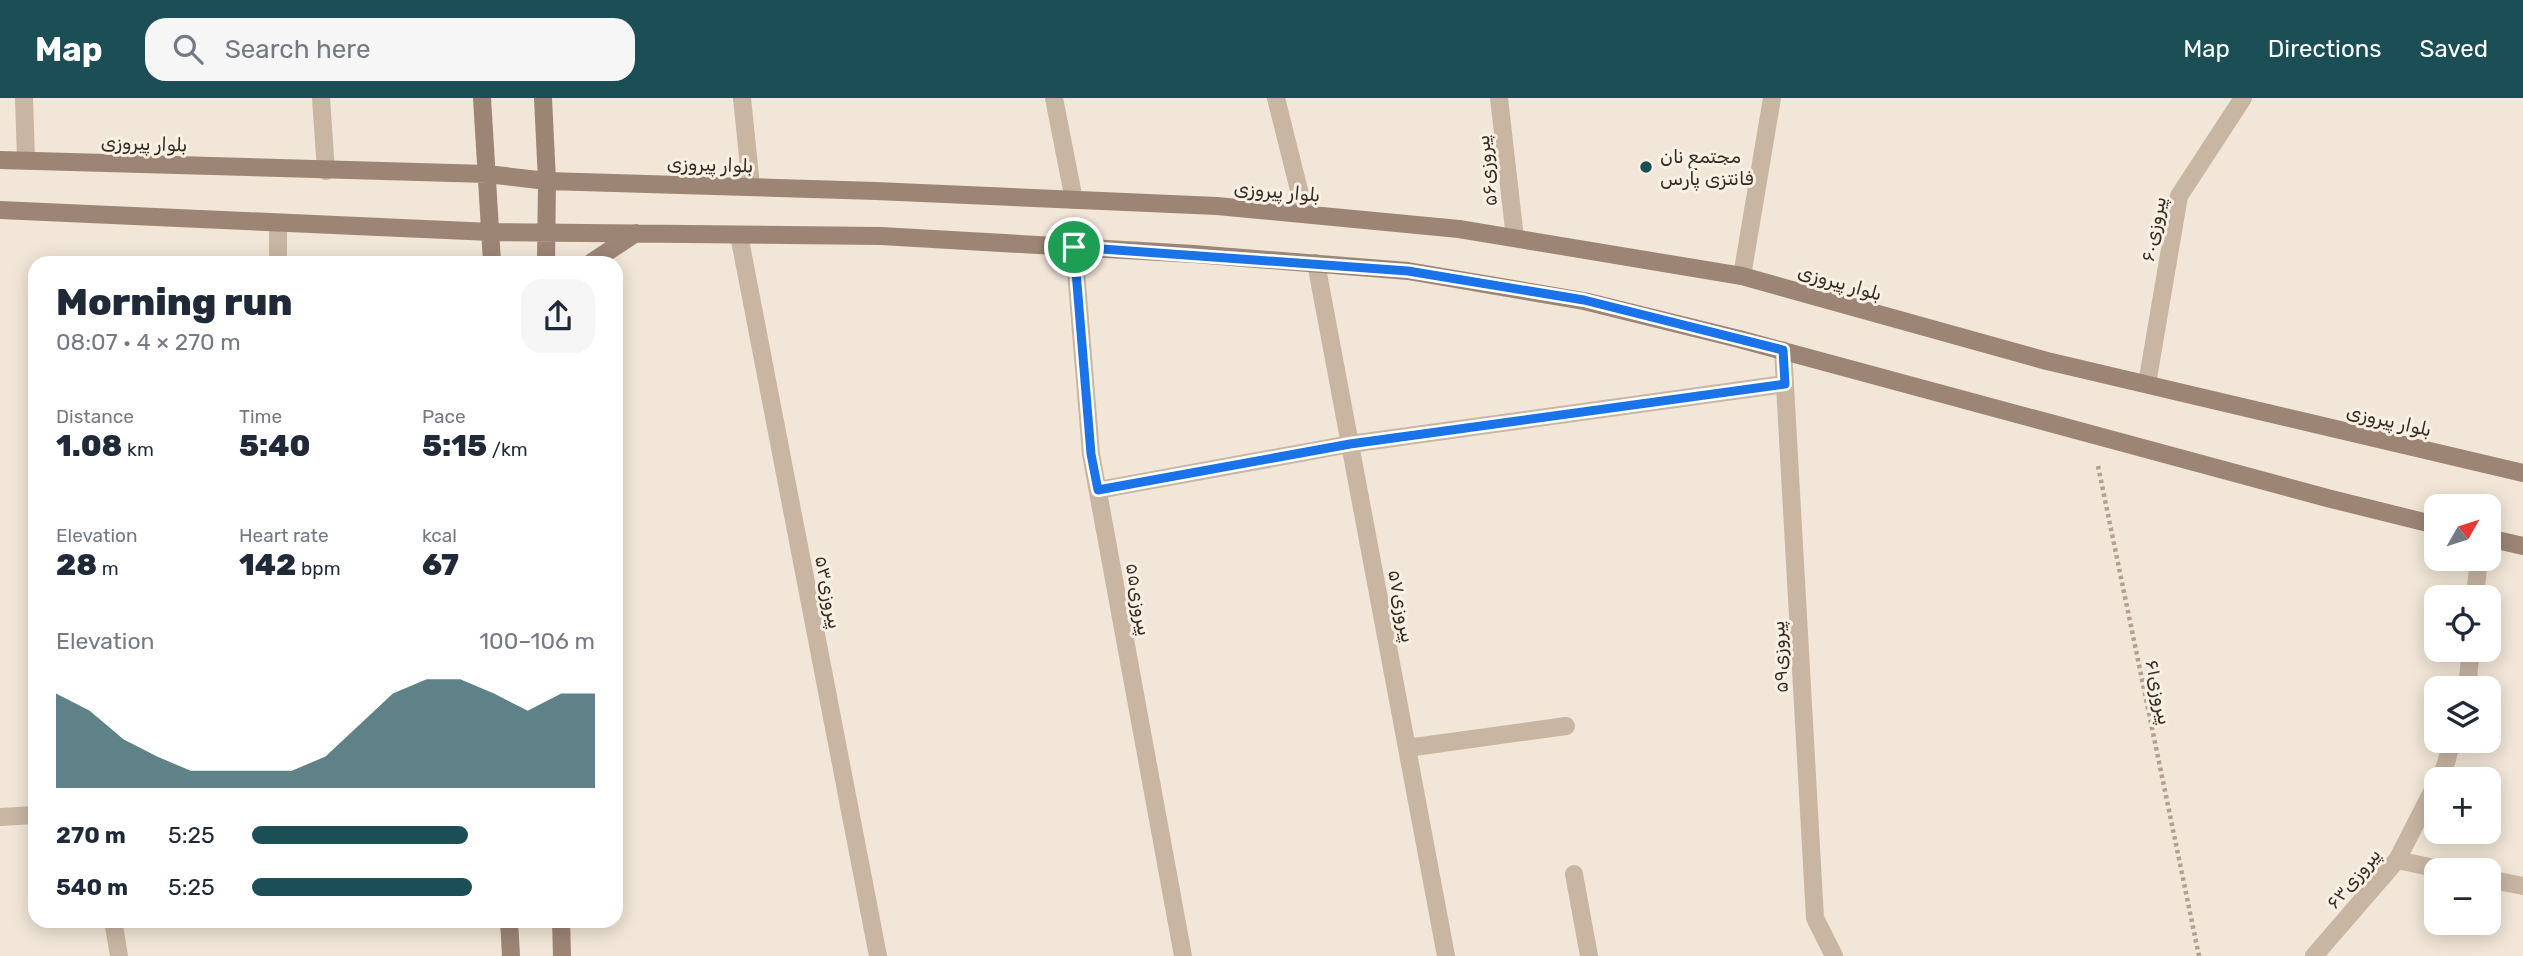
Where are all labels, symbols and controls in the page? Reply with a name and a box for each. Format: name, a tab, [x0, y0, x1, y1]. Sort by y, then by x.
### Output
search box	[145, 18, 635, 81]
text: Map	[35, 30, 103, 69]
icon: search	[169, 30, 207, 68]
text: Search here	[225, 34, 370, 65]
text: Map	[2183, 35, 2230, 63]
text: Directions	[2268, 35, 2381, 63]
text: Saved	[2419, 35, 2488, 63]
street label: بلوار پیروزی	[100, 130, 188, 159]
street label: پیروزی۵۶	[1471, 134, 1504, 208]
place label: مجتمع نان فانتزی پارس	[1660, 145, 1753, 192]
street label: بلوار پیروزی	[666, 151, 754, 180]
marker: مجتمع نان فانتزی پارس	[1638, 159, 1654, 175]
street label: بلوار پیروزی	[1233, 176, 1321, 209]
street label: پیروزی۶۰	[2136, 194, 2173, 264]
pin	[1044, 217, 1104, 277]
icon: arrive	[1055, 228, 1093, 266]
street label: بلوار پیروزی	[1794, 259, 1885, 307]
text: Morning run	[56, 279, 293, 325]
button: share	[521, 279, 595, 353]
text: 08:07 · 4 × 270 m	[56, 328, 241, 356]
street label: بلوار پیروزی	[2344, 400, 2434, 443]
text: Distance	[56, 405, 134, 428]
text: Time	[239, 405, 282, 428]
text: Pace	[422, 405, 466, 428]
text: 1.08	[56, 428, 122, 464]
text: 5:40	[239, 428, 311, 464]
text: 5:15	[422, 428, 487, 464]
text: km	[122, 438, 154, 461]
text: /km	[487, 438, 528, 461]
north arrow	[2424, 494, 2501, 570]
map controls	[2424, 494, 2501, 935]
text: Elevation	[56, 524, 137, 547]
text: Heart rate	[239, 524, 329, 547]
text: kcal	[422, 524, 457, 547]
text: 28	[56, 547, 97, 583]
text: 142	[239, 547, 296, 583]
text: 67	[422, 547, 459, 583]
street label: پیروزی۵۳	[808, 554, 847, 631]
text: m	[97, 557, 119, 580]
text: bpm	[296, 557, 341, 580]
street label: پیروزی۵۵	[1119, 561, 1156, 638]
street label: پیروزی۵۷	[1381, 568, 1420, 645]
button: locate	[2424, 585, 2501, 662]
street label: پیروزی۵۹	[1766, 620, 1795, 694]
text: Elevation	[56, 627, 155, 655]
text: 100–106 m	[479, 627, 595, 655]
street label: پیروزی۶۱	[2138, 658, 2177, 727]
button: layers	[2424, 676, 2501, 753]
button: +	[2424, 767, 2501, 844]
text: 270 m	[56, 821, 126, 849]
text: 5:25	[168, 821, 215, 849]
street label: پیروزی۶۳	[2321, 843, 2387, 915]
button: −	[2424, 858, 2501, 935]
text: 540 m	[56, 873, 128, 901]
text: 5:25	[168, 873, 215, 901]

